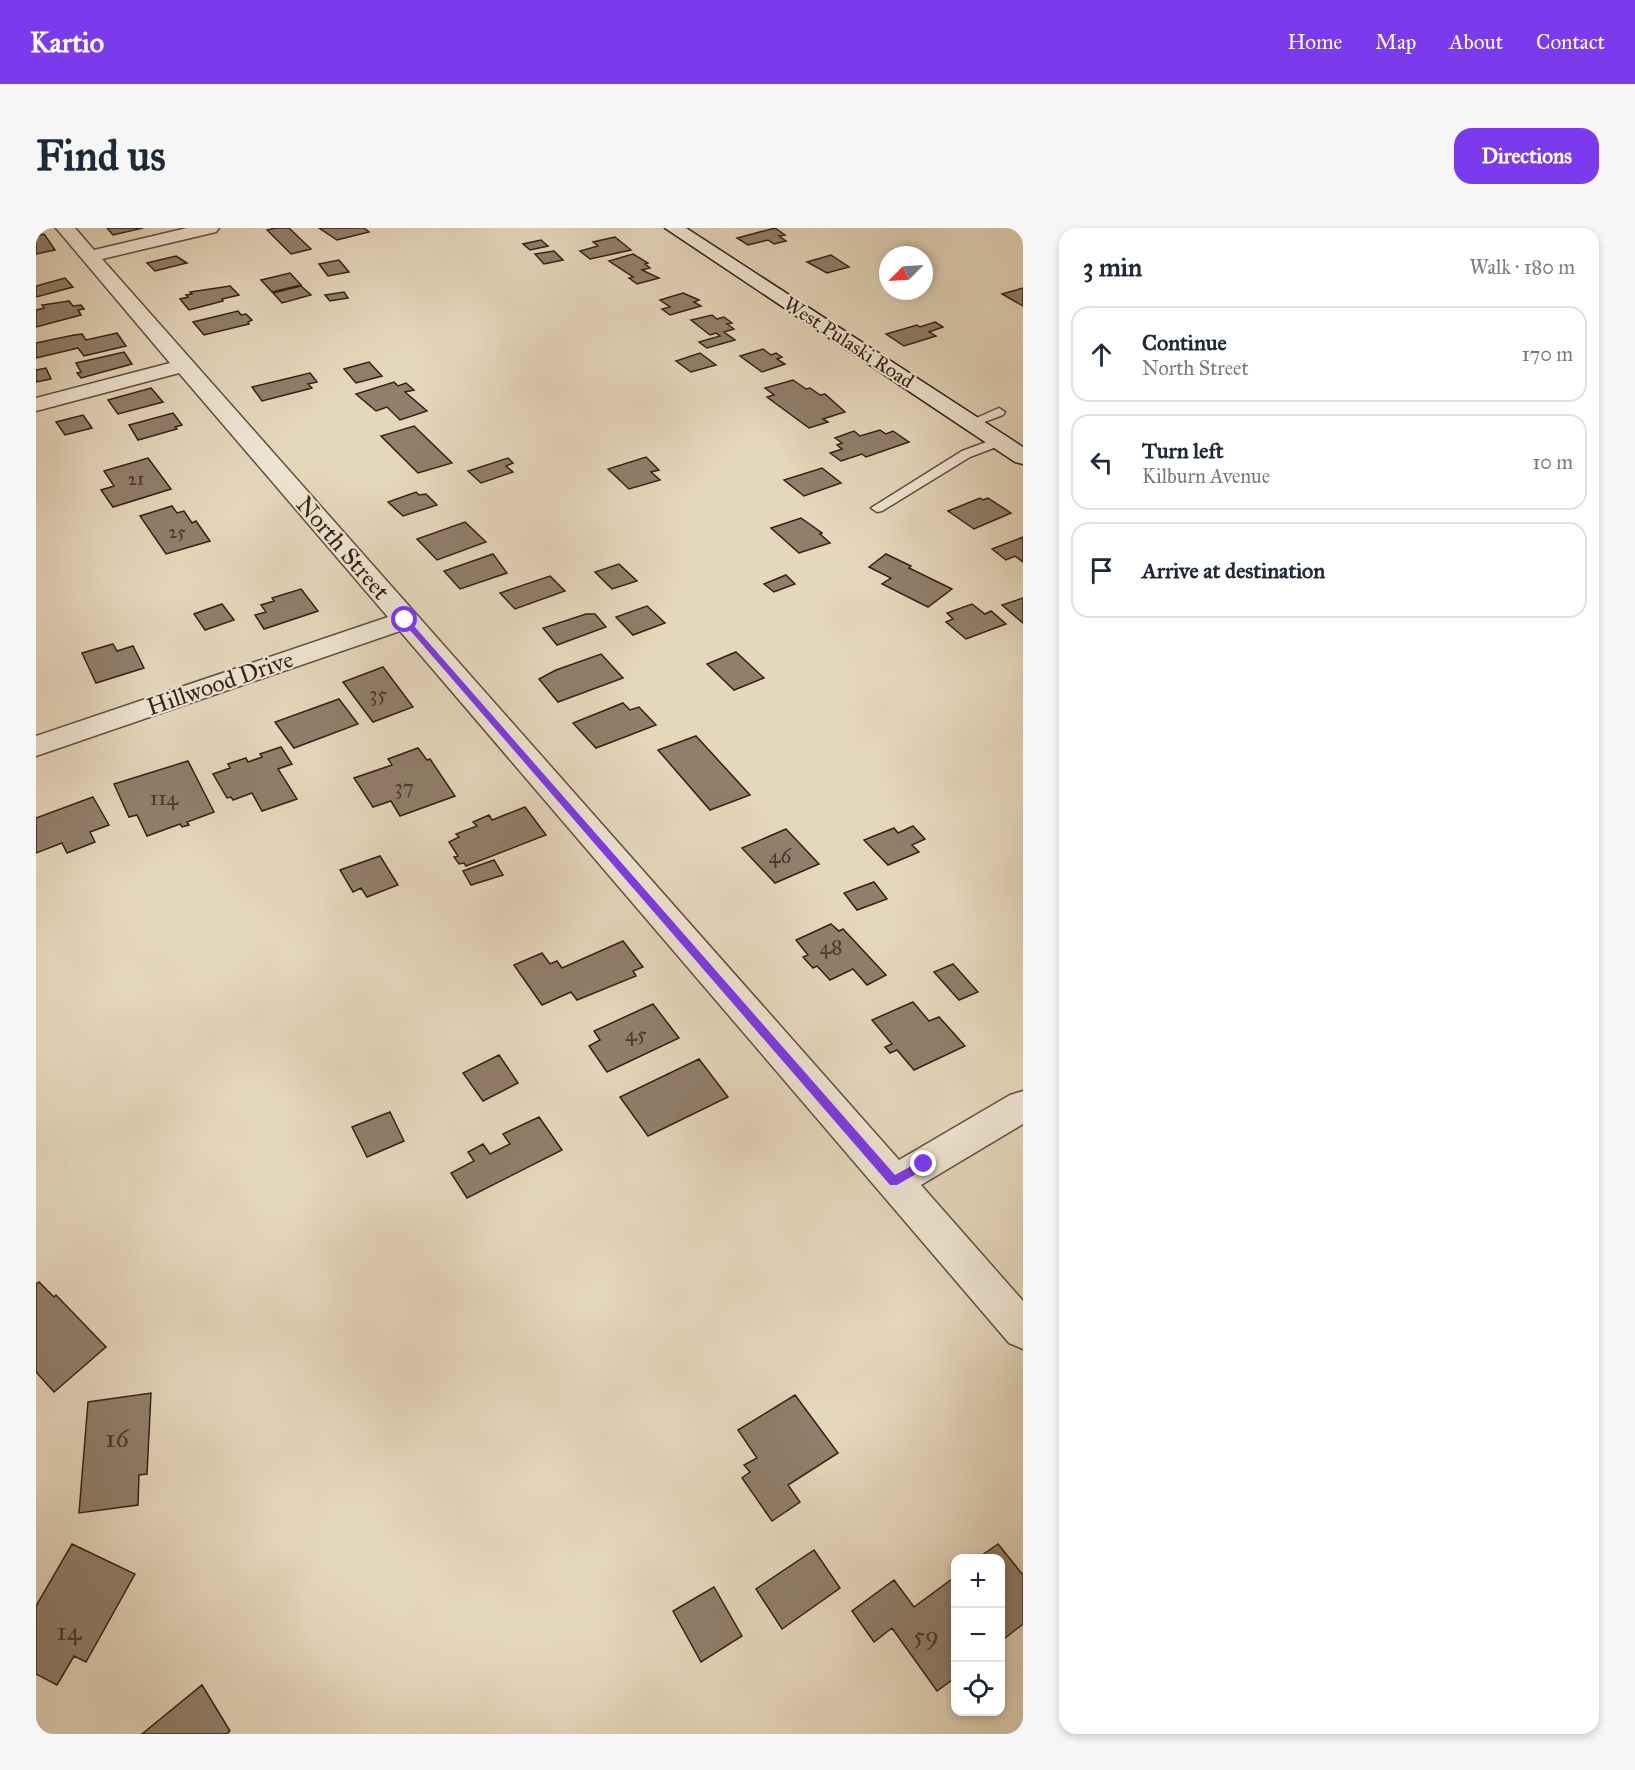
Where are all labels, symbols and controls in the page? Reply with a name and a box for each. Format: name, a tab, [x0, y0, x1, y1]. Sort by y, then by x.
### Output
text: Kartio	[30, 25, 104, 60]
text: Home	[1287, 29, 1342, 55]
text: Map	[1375, 29, 1416, 55]
text: About	[1449, 29, 1503, 55]
text: Contact	[1536, 29, 1605, 55]
button: Directions	[1454, 128, 1599, 184]
text: Find us	[36, 130, 166, 182]
north arrow	[879, 246, 933, 300]
text: 3 min	[1083, 251, 1142, 283]
text: Walk · 180 m	[1470, 255, 1575, 279]
street label: West Pulaski Road	[780, 291, 918, 393]
text: Continue	[1142, 329, 1227, 356]
icon: ahead	[1085, 338, 1118, 371]
text: 170 m	[1522, 342, 1573, 366]
text: North Street	[1142, 356, 1248, 380]
text: Turn left	[1142, 437, 1224, 464]
icon: left	[1085, 446, 1118, 479]
text: 10 m	[1532, 450, 1573, 474]
text: Kilburn Avenue	[1142, 464, 1270, 488]
house number: 21	[128, 468, 144, 490]
street label: North Street	[290, 490, 397, 606]
house number: 25	[168, 521, 186, 543]
icon: arrive	[1085, 554, 1118, 587]
text: Arrive at destination	[1142, 557, 1325, 584]
route start	[391, 606, 417, 632]
street label: Hillwood Drive	[143, 644, 297, 722]
house number: 35	[369, 681, 387, 707]
house number: 37	[394, 774, 414, 800]
house number: 114	[150, 785, 179, 811]
house number: 46	[769, 843, 792, 869]
house number: 48	[820, 934, 842, 960]
house number: 45	[625, 1021, 647, 1047]
route end	[910, 1150, 936, 1176]
house number: 16	[105, 1422, 129, 1454]
map controls	[951, 1554, 1005, 1716]
button: +	[951, 1554, 1005, 1608]
button: −	[951, 1608, 1005, 1662]
house number: 14	[57, 1615, 82, 1647]
house number: 59	[913, 1619, 939, 1651]
button: locate	[951, 1662, 1005, 1716]

